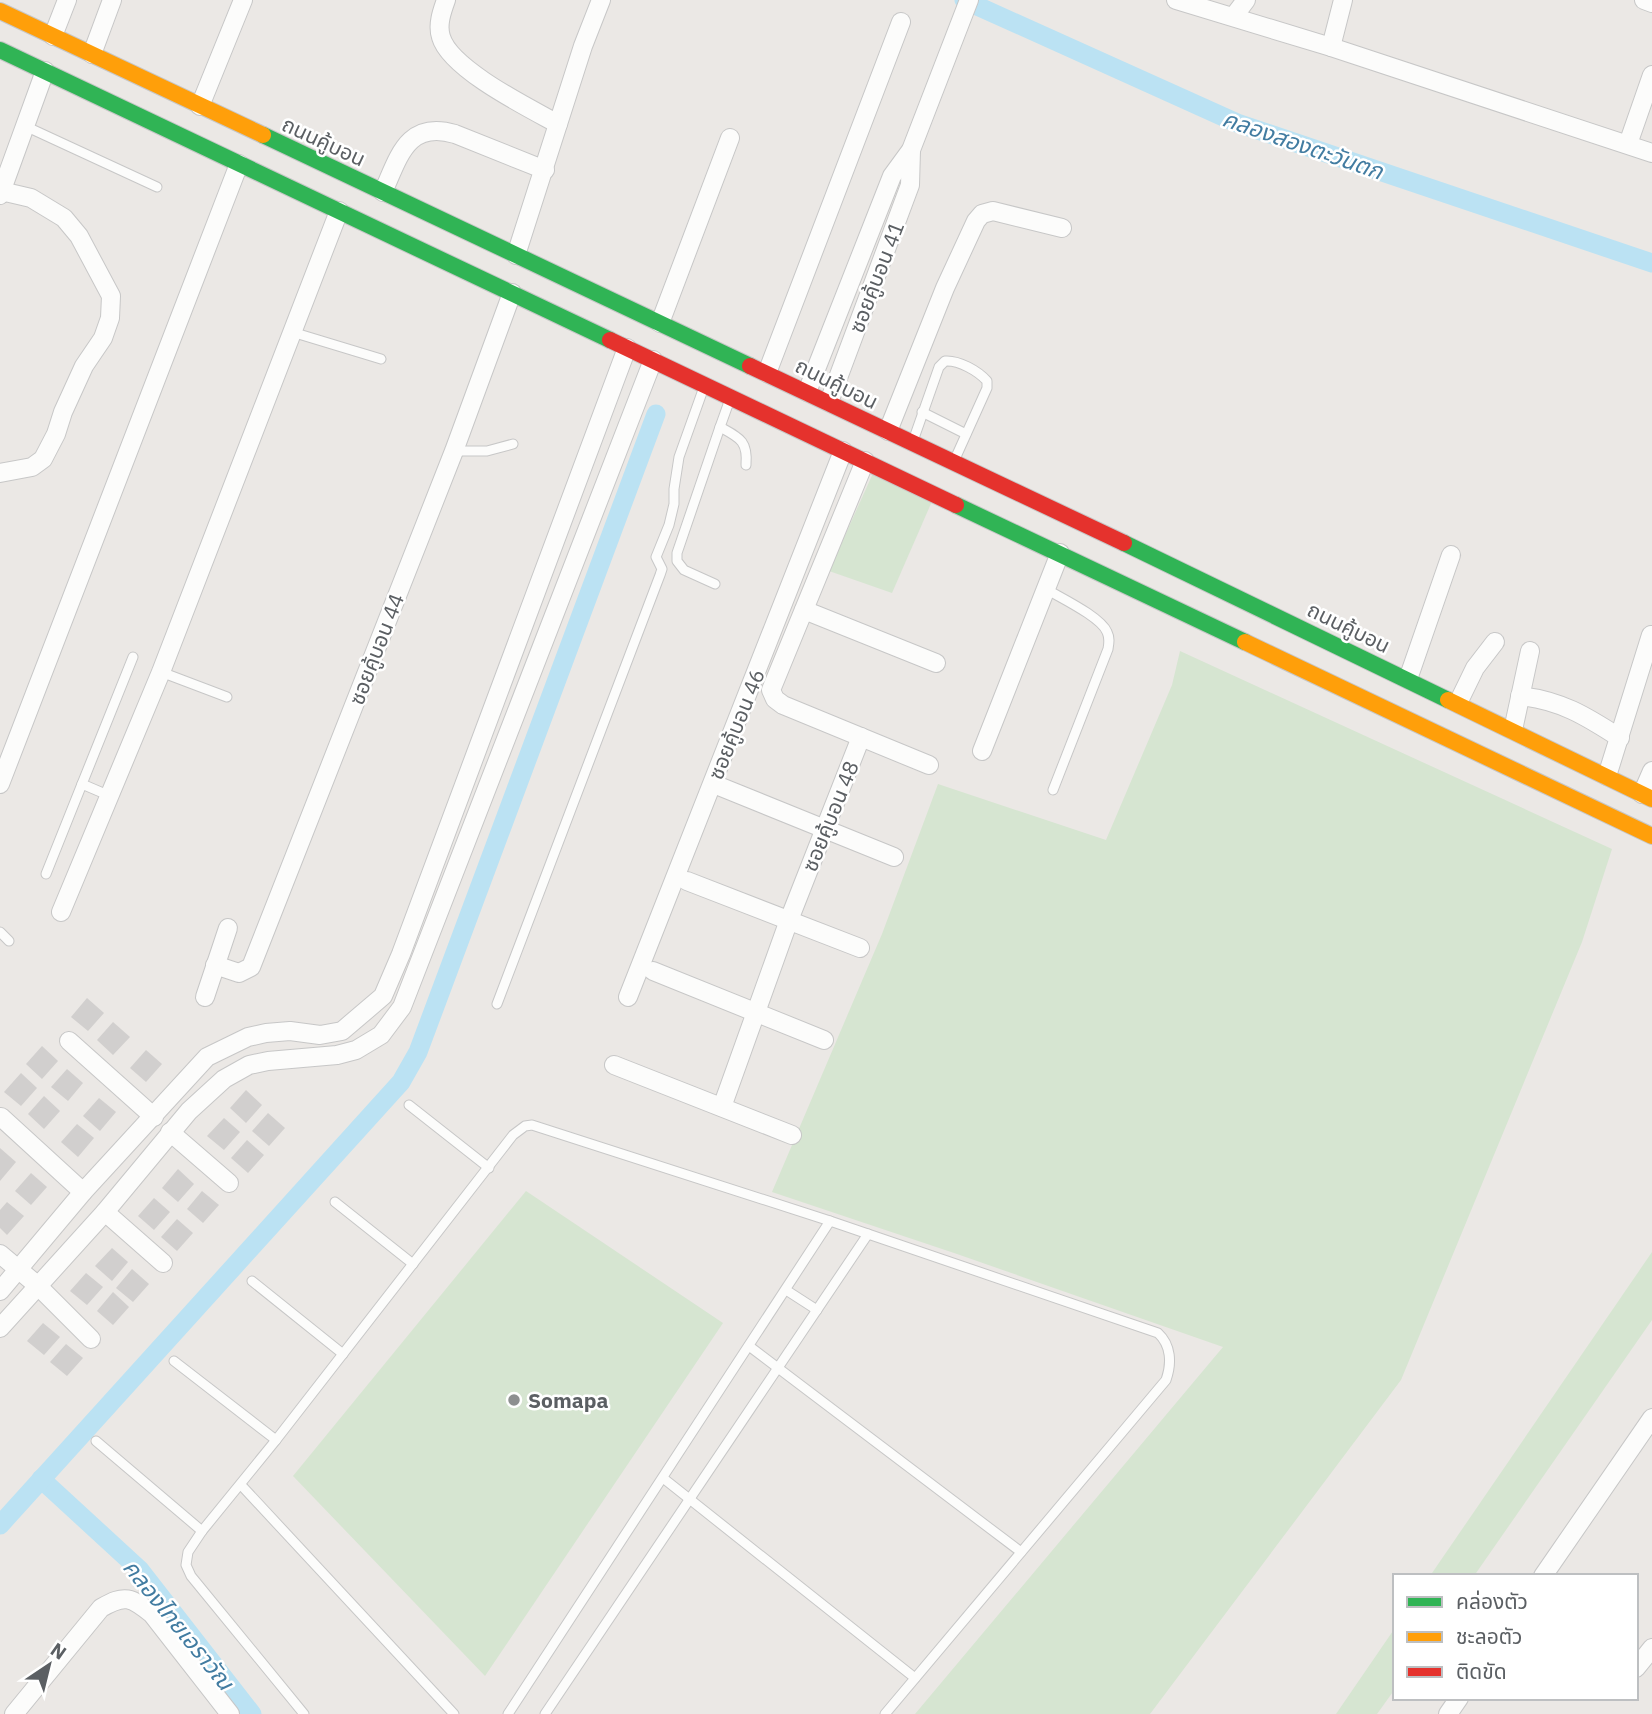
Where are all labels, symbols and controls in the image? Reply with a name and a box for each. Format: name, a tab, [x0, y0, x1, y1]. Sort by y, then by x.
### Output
water label: คลองสองตะวันตก	[1219, 103, 1388, 186]
street label: ถนนคู้บอน	[278, 110, 370, 172]
street label: ซอยคู้บอน 41	[842, 217, 910, 337]
street label: ถนนคู้บอน	[791, 351, 883, 415]
street label: ซอยคู้บอน 44	[342, 589, 410, 709]
street label: ถนนคู้บอน	[1303, 595, 1395, 659]
street label: ซอยคู้บอน 46	[701, 665, 771, 783]
street label: ซอยคู้บอน 48	[795, 757, 865, 875]
place label: Somapa	[528, 1386, 608, 1414]
marker: Somapa	[506, 1392, 522, 1408]
water label: คลองไทยเอราวัณ	[117, 1552, 242, 1697]
legend	[1393, 1574, 1638, 1700]
text: คล่องตัว	[1456, 1587, 1528, 1615]
text: ชะลอตัว	[1456, 1622, 1522, 1650]
north arrow	[14, 1630, 84, 1700]
text: N	[46, 1637, 71, 1665]
text: ติดขัด	[1456, 1657, 1507, 1685]

